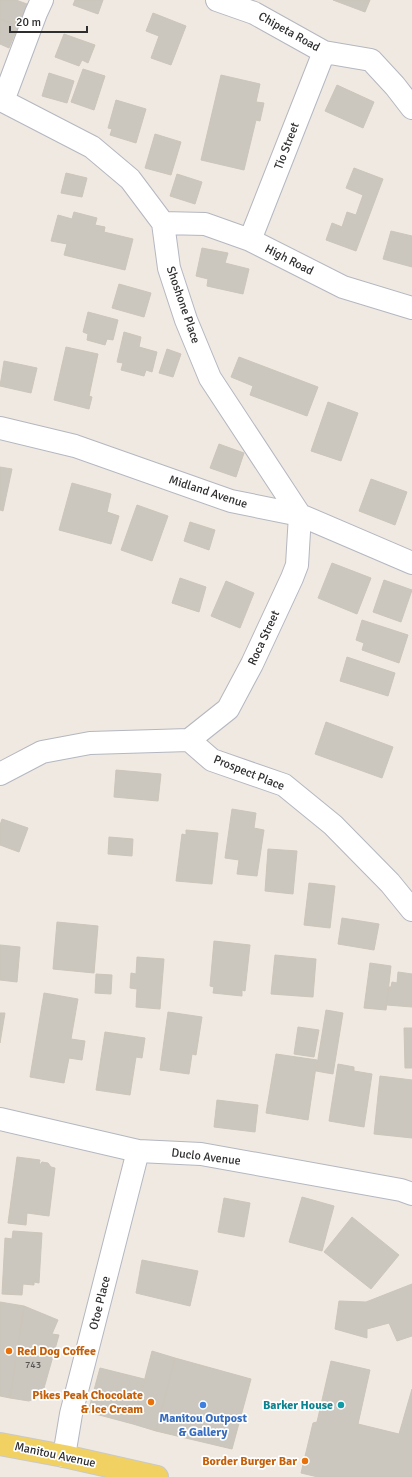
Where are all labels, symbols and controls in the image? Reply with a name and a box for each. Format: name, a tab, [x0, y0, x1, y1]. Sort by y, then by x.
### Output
scale bar	[10, 8, 87, 34]
street label: Chipeta Road	[256, 9, 322, 55]
text: 20 m	[16, 15, 41, 30]
street label: Tio Street	[271, 120, 303, 172]
street label: High Road	[262, 241, 316, 279]
street label: Shoshone Place	[163, 264, 203, 346]
street label: Midland Avenue	[167, 472, 249, 512]
street label: Roca Street	[245, 608, 283, 668]
street label: Prospect Place	[211, 752, 287, 794]
street label: Duclo Avenue	[170, 1145, 242, 1169]
street label: Otoe Place	[86, 1275, 114, 1331]
place label: Red Dog Coffee	[17, 1344, 96, 1359]
marker: Red Dog Coffee	[4, 1346, 14, 1356]
house number: 743	[25, 1359, 41, 1371]
place label: Pikes Peak Chocolate & Ice Cream	[32, 1388, 143, 1417]
marker: Pikes Peak Chocolate & Ice Cream	[146, 1397, 156, 1407]
place label: Barker House	[263, 1398, 333, 1413]
marker: Manitou Outpost & Gallery	[198, 1400, 208, 1410]
marker: Barker House	[336, 1400, 346, 1410]
place label: Manitou Outpost & Gallery	[159, 1411, 247, 1440]
street label: Manitou Avenue	[13, 1439, 97, 1471]
place label: Border Burger Bar	[202, 1454, 297, 1469]
marker: Border Burger Bar	[300, 1456, 310, 1466]

